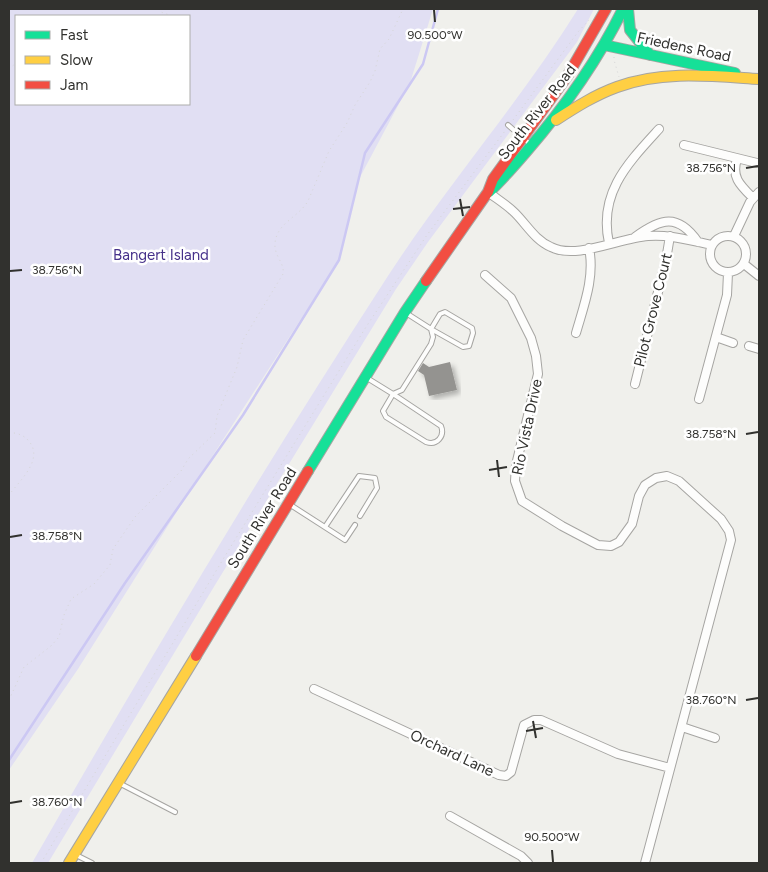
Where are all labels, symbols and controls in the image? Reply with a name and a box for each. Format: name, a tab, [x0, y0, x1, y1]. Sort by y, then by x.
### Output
legend	[15, 15, 190, 105]
text: Fast	[60, 26, 89, 44]
text: 90.500°W	[407, 28, 463, 42]
street label: Friedens Road	[636, 28, 732, 66]
text: Slow	[60, 51, 93, 69]
street label: South River Road	[494, 61, 580, 163]
text: Jam	[60, 76, 88, 94]
text: 38.756°N	[686, 161, 736, 175]
park label: Bangert Island	[113, 246, 209, 264]
street label: Pilot Grove Court	[630, 251, 676, 369]
text: 38.756°N	[32, 263, 82, 277]
street label: Rio Vista Drive	[508, 377, 546, 477]
text: 38.758°N	[686, 427, 736, 441]
street label: South River Road	[224, 464, 300, 572]
text: 38.758°N	[32, 529, 82, 543]
text: 38.760°N	[685, 693, 737, 707]
street label: Orchard Lane	[407, 726, 497, 780]
text: 38.760°N	[31, 795, 83, 809]
text: 90.500°W	[524, 830, 580, 844]

